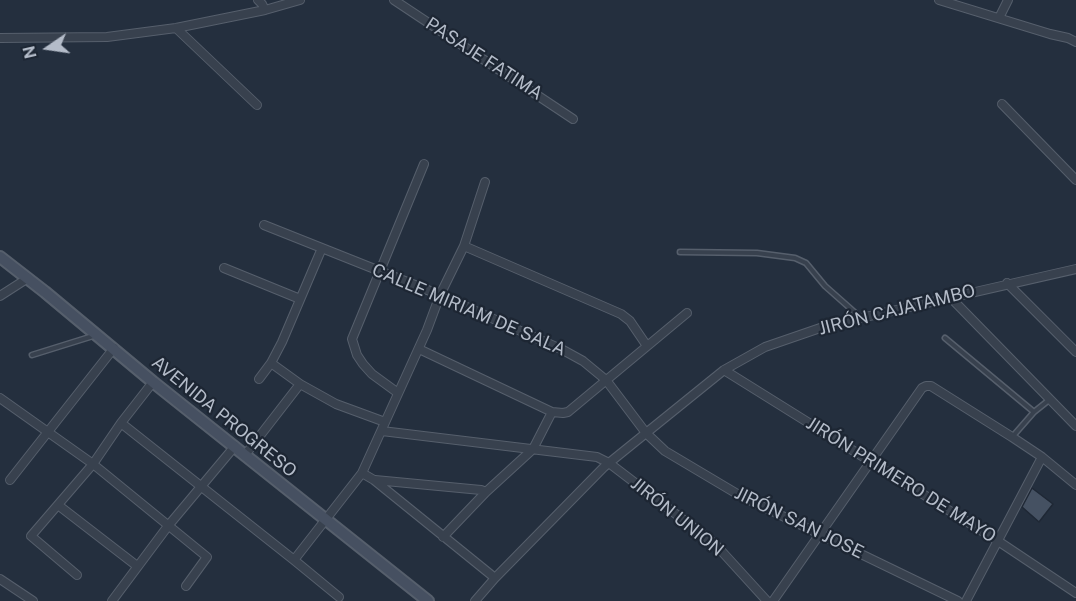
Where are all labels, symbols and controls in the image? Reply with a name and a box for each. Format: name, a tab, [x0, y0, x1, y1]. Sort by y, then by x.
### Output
street label: PASAJE FATIMA	[421, 13, 547, 105]
north arrow	[18, 18, 78, 78]
text: N	[19, 44, 41, 60]
street label: CALLE MIRIAM DE SALA	[369, 259, 569, 361]
street label: JIRÓN CAJATAMBO	[816, 280, 978, 340]
street label: AVENIDA PROGRESO	[147, 352, 301, 482]
street label: JIRÓN PRIMERO DE MAYO	[802, 413, 1000, 547]
street label: JIRÓN UNION	[626, 473, 728, 561]
street label: JIRÓN SAN JOSE	[731, 482, 867, 564]

